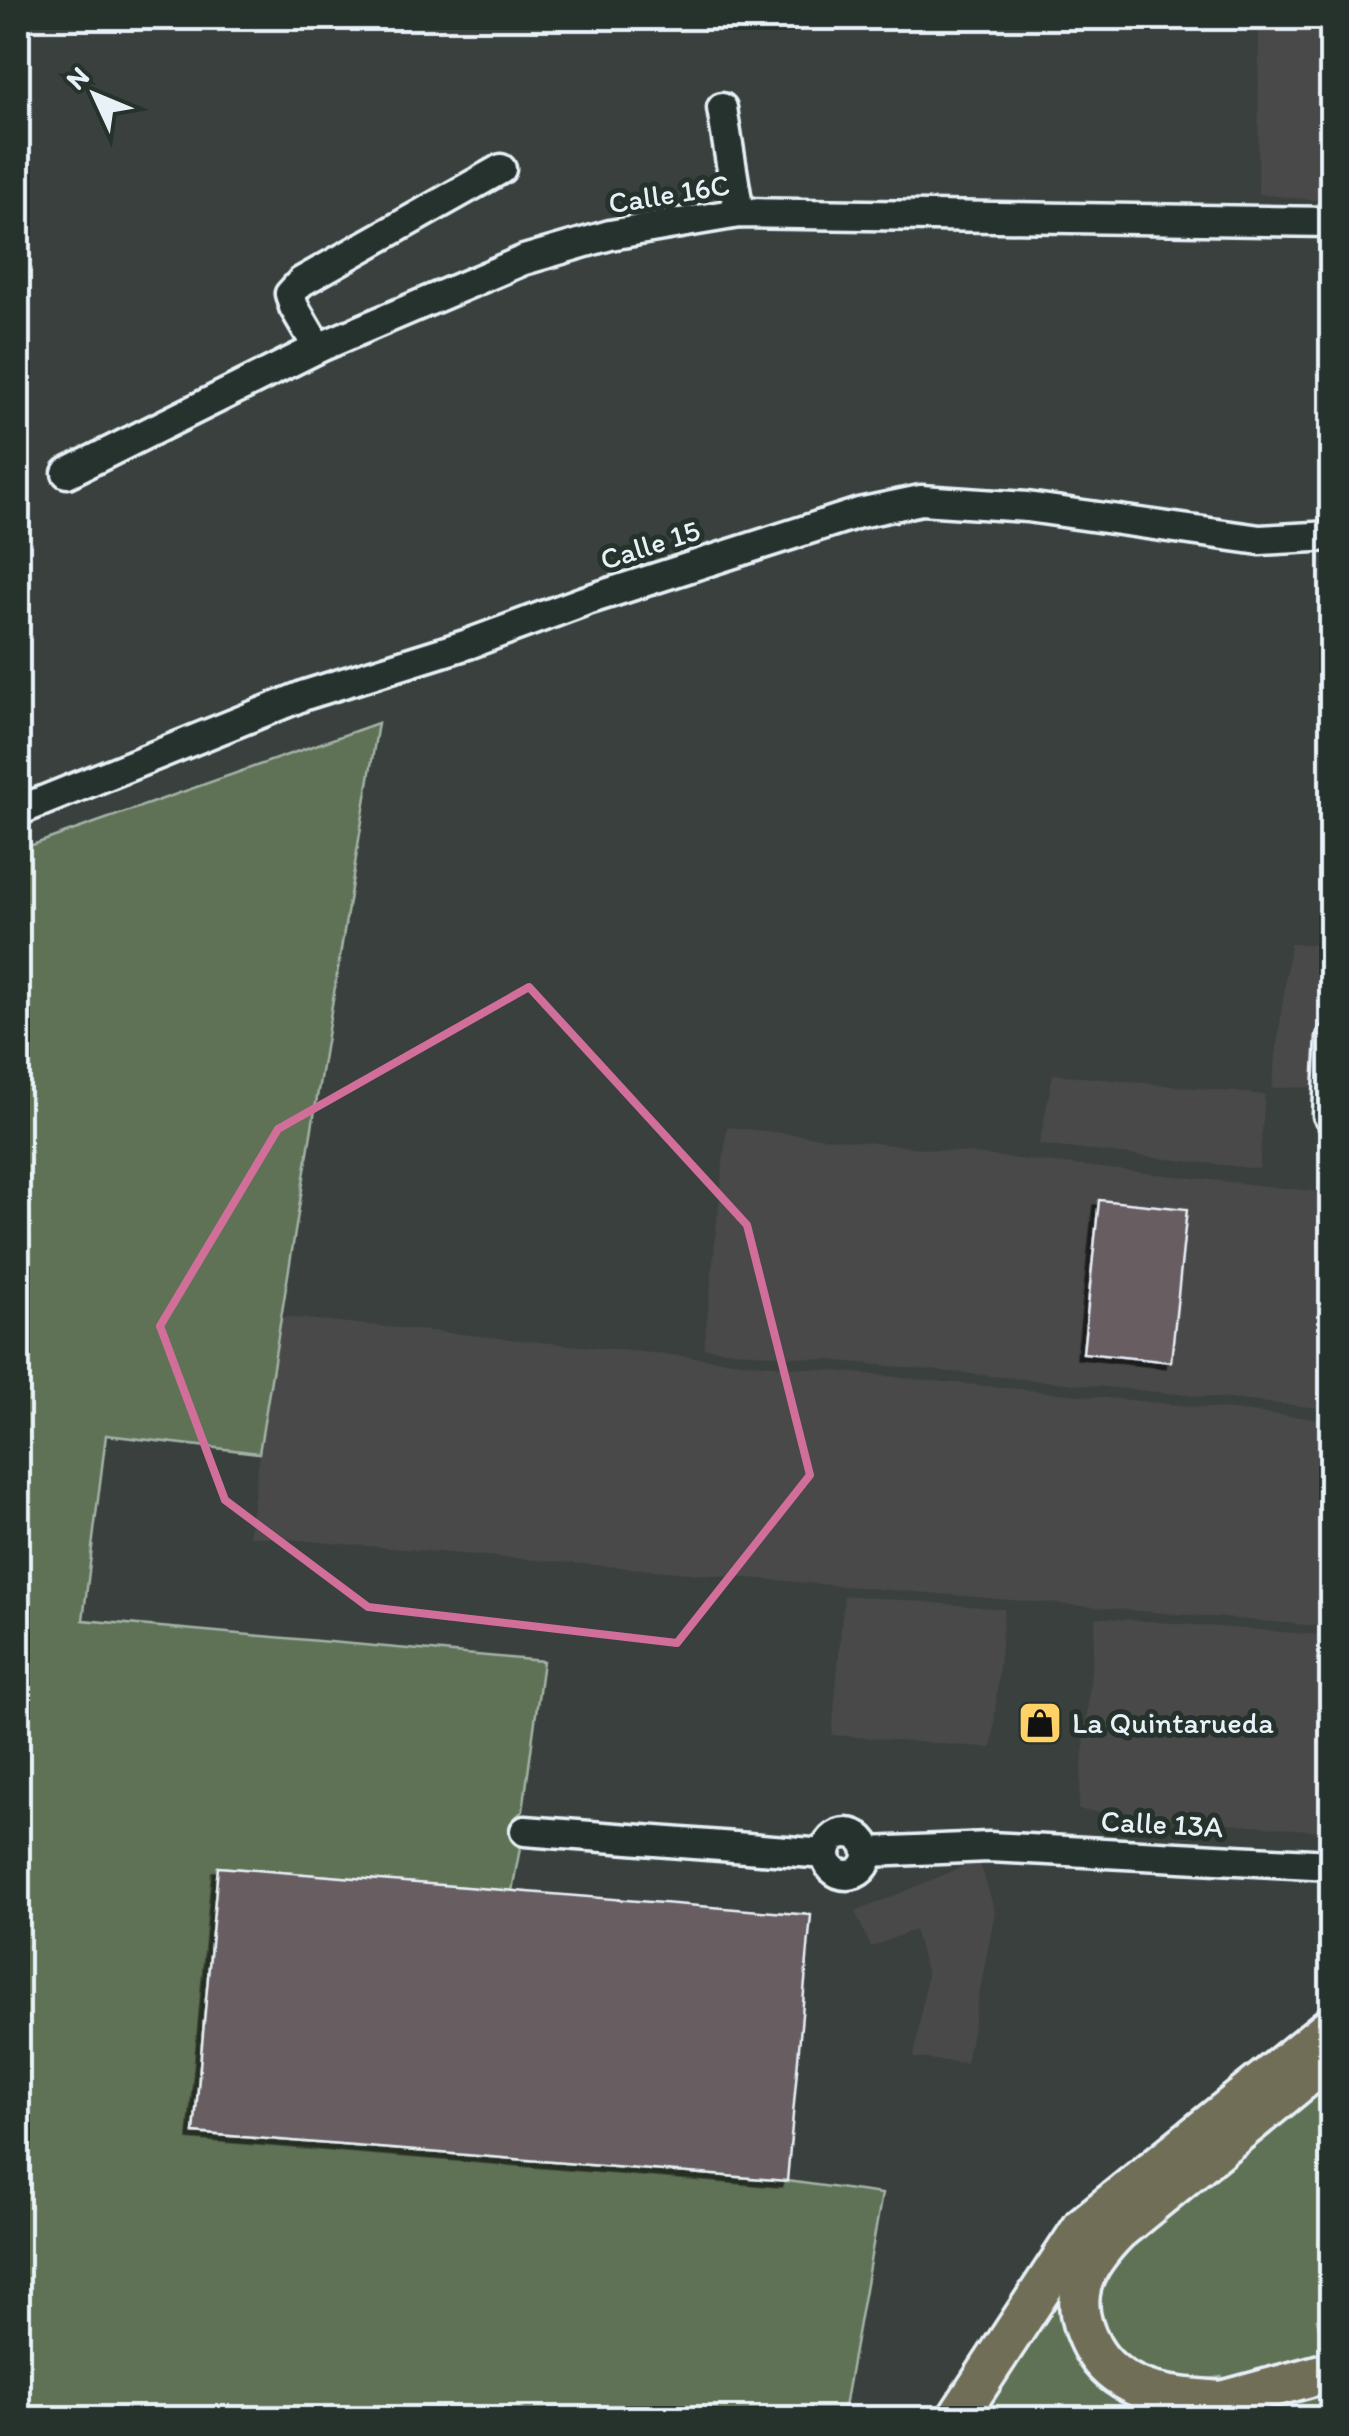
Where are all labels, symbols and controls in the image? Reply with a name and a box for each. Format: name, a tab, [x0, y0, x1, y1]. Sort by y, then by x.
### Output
north arrow	[45, 45, 145, 145]
text: N	[58, 59, 96, 96]
street label: Calle 16C	[606, 166, 732, 221]
street label: Calle 15	[595, 511, 704, 578]
shop icon: La Quintarueda	[1017, 1700, 1063, 1746]
place label: La Quintarueda	[1072, 1704, 1274, 1741]
street label: Calle 13A	[1100, 1802, 1224, 1845]

